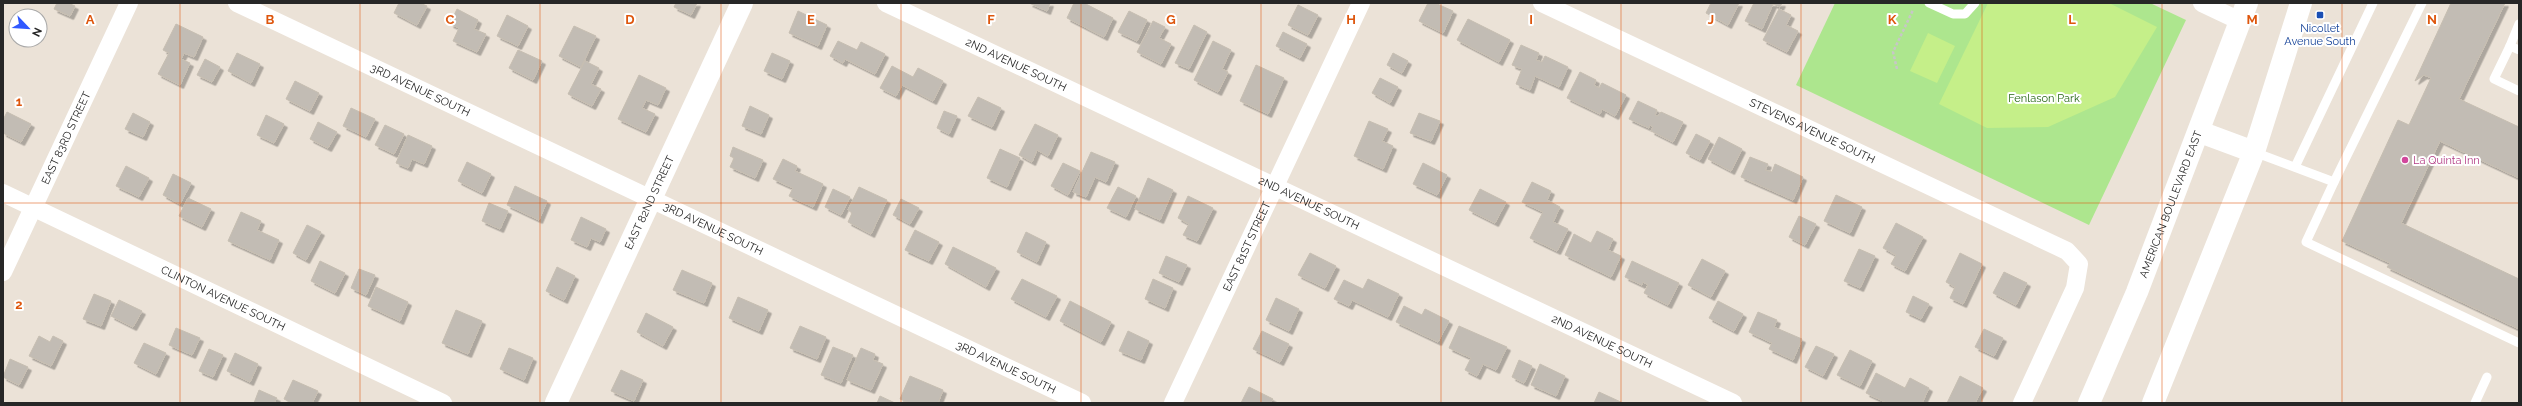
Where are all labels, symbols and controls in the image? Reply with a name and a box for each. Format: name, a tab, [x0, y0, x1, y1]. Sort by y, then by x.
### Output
north arrow	[8, 8, 48, 48]
marker: Nicollet Avenue South	[2315, 10, 2325, 20]
text: A	[86, 12, 95, 27]
text: B	[266, 12, 275, 27]
text: C	[446, 12, 455, 27]
text: D	[625, 12, 635, 27]
text: E	[807, 12, 815, 27]
text: F	[987, 12, 995, 27]
text: G	[1166, 12, 1176, 27]
text: H	[1346, 12, 1356, 27]
text: I	[1529, 12, 1533, 27]
text: J	[1708, 12, 1714, 27]
text: K	[1888, 12, 1897, 27]
text: L	[2068, 12, 2076, 27]
text: M	[2246, 12, 2258, 27]
text: N	[2427, 12, 2437, 27]
place label: Nicollet Avenue South	[2284, 22, 2356, 48]
text: N	[29, 25, 44, 39]
street label: 2ND AVENUE SOUTH	[964, 35, 1069, 94]
street label: 3RD AVENUE SOUTH	[369, 61, 472, 119]
street label: EAST 83RD STREET	[38, 89, 93, 186]
park label: Fenlason Park	[2008, 92, 2080, 105]
text: 1	[16, 94, 23, 109]
street label: STEVENS AVENUE SOUTH	[1747, 95, 1877, 166]
street label: AMERICAN BOULEVARD EAST	[2137, 128, 2204, 280]
street label: EAST 82ND STREET	[622, 153, 677, 252]
place label: La Quinta Inn	[2413, 154, 2480, 167]
marker: La Quinta Inn	[2400, 155, 2410, 165]
street label: 2ND AVENUE SOUTH	[1257, 173, 1362, 232]
street label: 3RD AVENUE SOUTH	[661, 199, 765, 258]
street label: EAST 81ST STREET	[1220, 199, 1273, 293]
street label: CLINTON AVENUE SOUTH	[159, 263, 288, 333]
text: 2	[15, 297, 23, 312]
street label: 2ND AVENUE SOUTH	[1550, 312, 1655, 371]
street label: 3RD AVENUE SOUTH	[954, 338, 1058, 396]

